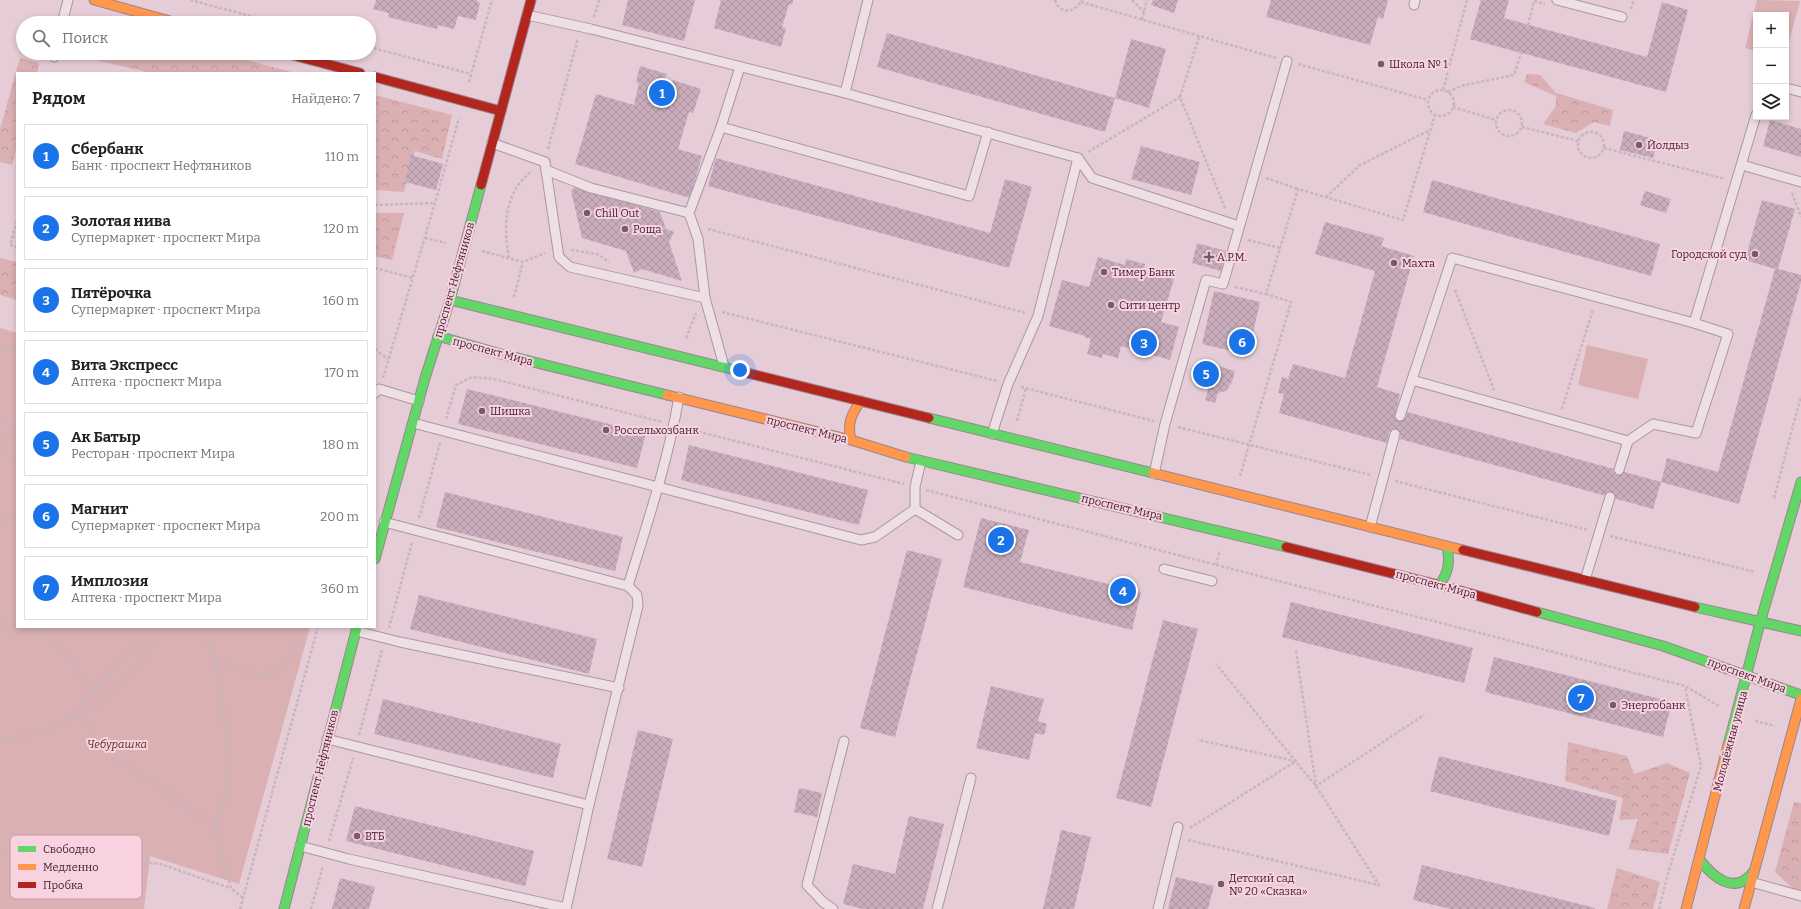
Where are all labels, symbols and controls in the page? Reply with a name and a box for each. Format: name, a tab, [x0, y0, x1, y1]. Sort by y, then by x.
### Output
map controls	[1753, 12, 1789, 120]
button: +	[1753, 12, 1789, 48]
search box	[16, 16, 376, 60]
icon: search	[30, 27, 52, 49]
text: Поиск	[62, 29, 108, 47]
button: −	[1753, 48, 1789, 84]
place label: Школа № 1	[1389, 58, 1448, 71]
marker: Школа № 1	[1376, 59, 1386, 69]
pin: 1	[649, 78, 675, 108]
button: layers	[1753, 84, 1789, 120]
text: Рядом	[32, 88, 85, 109]
text: Найдено: 7	[291, 91, 360, 106]
place label: Йолдыз	[1647, 139, 1689, 152]
text: Сбербанк	[71, 140, 143, 158]
marker: Йолдыз	[1634, 140, 1644, 150]
text: 1	[43, 149, 49, 164]
text: 110 m	[325, 149, 359, 164]
text: Банк · проспект Нефтяников	[71, 158, 251, 173]
place label: Chill Out	[595, 207, 639, 220]
marker: Chill Out	[582, 208, 592, 218]
text: Золотая нива	[71, 212, 171, 230]
text: 2	[42, 221, 50, 236]
text: 120 m	[323, 221, 359, 236]
street label: проспект Нефтяников	[432, 221, 477, 339]
place label: Роща	[633, 223, 662, 236]
marker: Роща	[620, 224, 630, 234]
text: Супермаркет · проспект Мира	[71, 230, 261, 245]
place label: Городской суд	[1671, 248, 1747, 261]
marker: Городской суд	[1750, 249, 1760, 259]
place label: А.Р.М.	[1217, 251, 1247, 264]
marker: А.Р.М.	[1204, 252, 1214, 262]
place label: Махта	[1402, 257, 1435, 270]
marker: Махта	[1389, 258, 1399, 268]
place label: Тимер Банк	[1112, 266, 1175, 279]
marker: Тимер Банк	[1099, 267, 1109, 277]
text: Пятёрочка	[71, 284, 151, 302]
text: 3	[42, 293, 50, 308]
text: 160 m	[323, 293, 359, 308]
place label: Сити центр	[1119, 299, 1181, 312]
marker: Сити центр	[1106, 300, 1116, 310]
text: Супермаркет · проспект Мира	[71, 302, 261, 317]
pin: 6	[1229, 327, 1255, 357]
pin: 3	[1131, 328, 1157, 358]
street label: проспект Мира	[451, 335, 534, 368]
text: Вита Экспресс	[71, 356, 178, 374]
pin: 5	[1193, 359, 1219, 389]
your location	[730, 360, 750, 380]
text: 4	[42, 365, 50, 380]
text: 170 m	[324, 365, 359, 380]
text: Аптека · проспект Мира	[71, 374, 222, 389]
place label: Шишка	[490, 405, 530, 418]
marker: Шишка	[477, 406, 487, 416]
street label: проспект Мира	[765, 413, 849, 446]
place label: Россельхозбанк	[614, 424, 699, 437]
marker: Россельхозбанк	[601, 425, 611, 435]
text: Ак Батыр	[71, 428, 141, 446]
text: 5	[42, 437, 50, 452]
text: 180 m	[323, 437, 359, 452]
text: Ресторан · проспект Мира	[71, 446, 235, 461]
street label: проспект Мира	[1080, 492, 1164, 523]
text: Магнит	[71, 500, 128, 518]
text: 6	[42, 509, 50, 524]
text: 200 m	[320, 509, 359, 524]
text: Супермаркет · проспект Мира	[71, 518, 261, 533]
pin: 2	[988, 525, 1014, 555]
street label: проспект Мира	[1394, 568, 1477, 601]
text: Имплозия	[71, 572, 149, 590]
pin: 4	[1110, 576, 1136, 606]
text: 7	[43, 581, 50, 596]
text: 360 m	[321, 581, 359, 596]
text: Аптека · проспект Мира	[71, 590, 222, 605]
street label: проспект Мира	[1706, 655, 1788, 696]
pin: 7	[1568, 683, 1594, 713]
street label: Молодёжная улица	[1711, 689, 1750, 793]
place label: Энергобанк	[1621, 699, 1686, 712]
marker: Энергобанк	[1608, 700, 1618, 710]
street label: проспект Нефтяников	[300, 709, 341, 828]
park label: Чебурашка	[87, 738, 147, 751]
place label: ВТБ	[365, 830, 385, 843]
marker: ВТБ	[352, 831, 362, 841]
legend	[10, 835, 142, 899]
text: Свободно	[43, 843, 95, 856]
text: Медленно	[43, 861, 99, 874]
place label: Детский сад № 20 «Сказка»	[1229, 872, 1308, 898]
text: Пробка	[43, 879, 83, 892]
marker: Детский сад № 20 «Сказка»	[1216, 879, 1226, 889]

